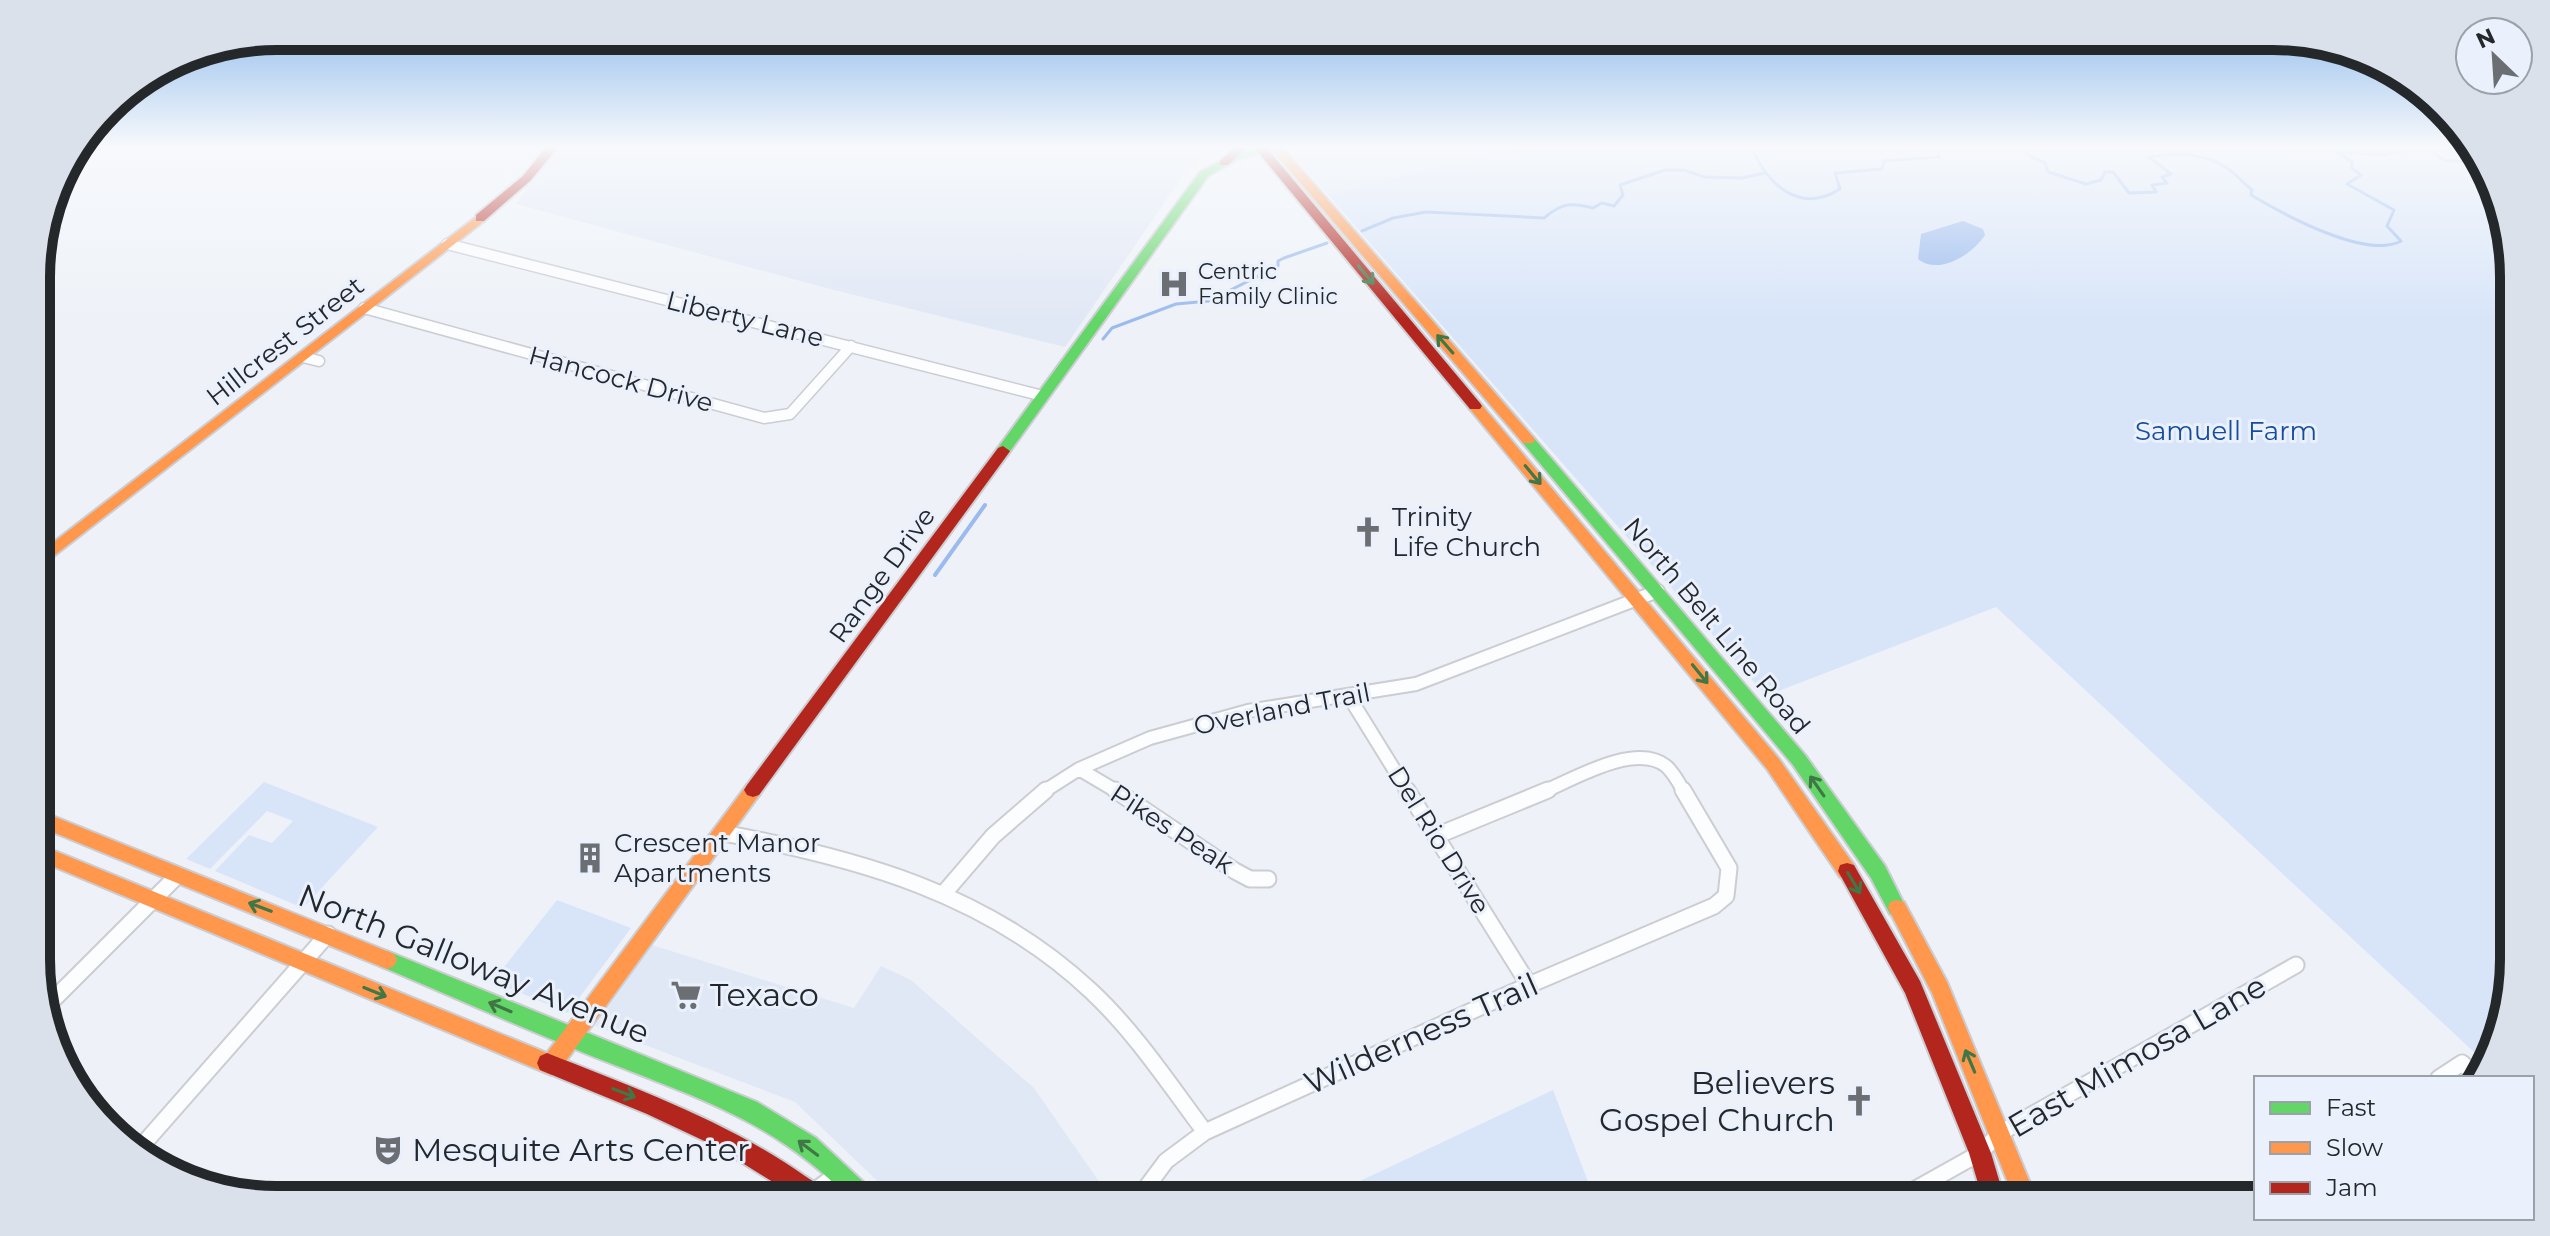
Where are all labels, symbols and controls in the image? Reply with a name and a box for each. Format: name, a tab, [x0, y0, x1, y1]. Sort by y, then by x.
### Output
north arrow	[2454, 16, 2534, 96]
text: N	[2472, 22, 2500, 54]
place label: Centric Family Clinic	[1198, 258, 1338, 310]
one-way arrow	[1357, 264, 1375, 285]
hospital icon: Centric Family Clinic	[1157, 267, 1191, 301]
street label: Hillcrest Street	[200, 270, 370, 412]
street label: Liberty Lane	[663, 284, 827, 354]
one-way arrow	[1436, 334, 1454, 354]
street label: Hancock Drive	[525, 339, 717, 419]
park label: Samuell Farm	[2135, 415, 2317, 447]
one-way arrow	[1524, 464, 1542, 484]
street label: Range Drive	[822, 501, 942, 649]
place label: Trinity Life Church	[1392, 501, 1541, 563]
street label: North Belt Line Road	[1617, 511, 1817, 741]
church icon: Trinity Life Church	[1351, 515, 1385, 549]
one-way arrow	[1690, 664, 1708, 685]
street label: Overland Trail	[1191, 676, 1373, 742]
street label: Del Rio Drive	[1381, 760, 1497, 920]
one-way arrow	[1809, 775, 1825, 797]
street label: Pikes Peak	[1104, 777, 1240, 881]
place label: Crescent Manor Apartments	[614, 827, 820, 889]
building icon: Crescent Manor Apartments	[573, 841, 607, 875]
one-way arrow	[1846, 871, 1862, 894]
street label: North Galloway Avenue	[293, 875, 655, 1052]
one-way arrow	[248, 899, 273, 913]
street label: Wilderness Trail	[1298, 964, 1544, 1103]
street label: East Mimosa Lane	[2001, 966, 2273, 1145]
place label: Texaco	[710, 975, 819, 1014]
supermarket icon: Texaco	[669, 978, 703, 1012]
one-way arrow	[362, 986, 387, 1001]
one-way arrow	[488, 999, 513, 1014]
one-way arrow	[1962, 1049, 1976, 1074]
place label: Believers Gospel Church	[1599, 1063, 1835, 1139]
legend	[2254, 1076, 2534, 1220]
church icon: Believers Gospel Church	[1842, 1084, 1876, 1118]
one-way arrow	[611, 1087, 636, 1101]
text: Fast	[2326, 1093, 2377, 1122]
place label: Mesquite Arts Center	[412, 1130, 750, 1169]
theatre icon: Mesquite Arts Center	[371, 1133, 405, 1167]
text: Slow	[2326, 1133, 2383, 1162]
one-way arrow	[798, 1139, 819, 1156]
text: Jam	[2325, 1173, 2378, 1202]

